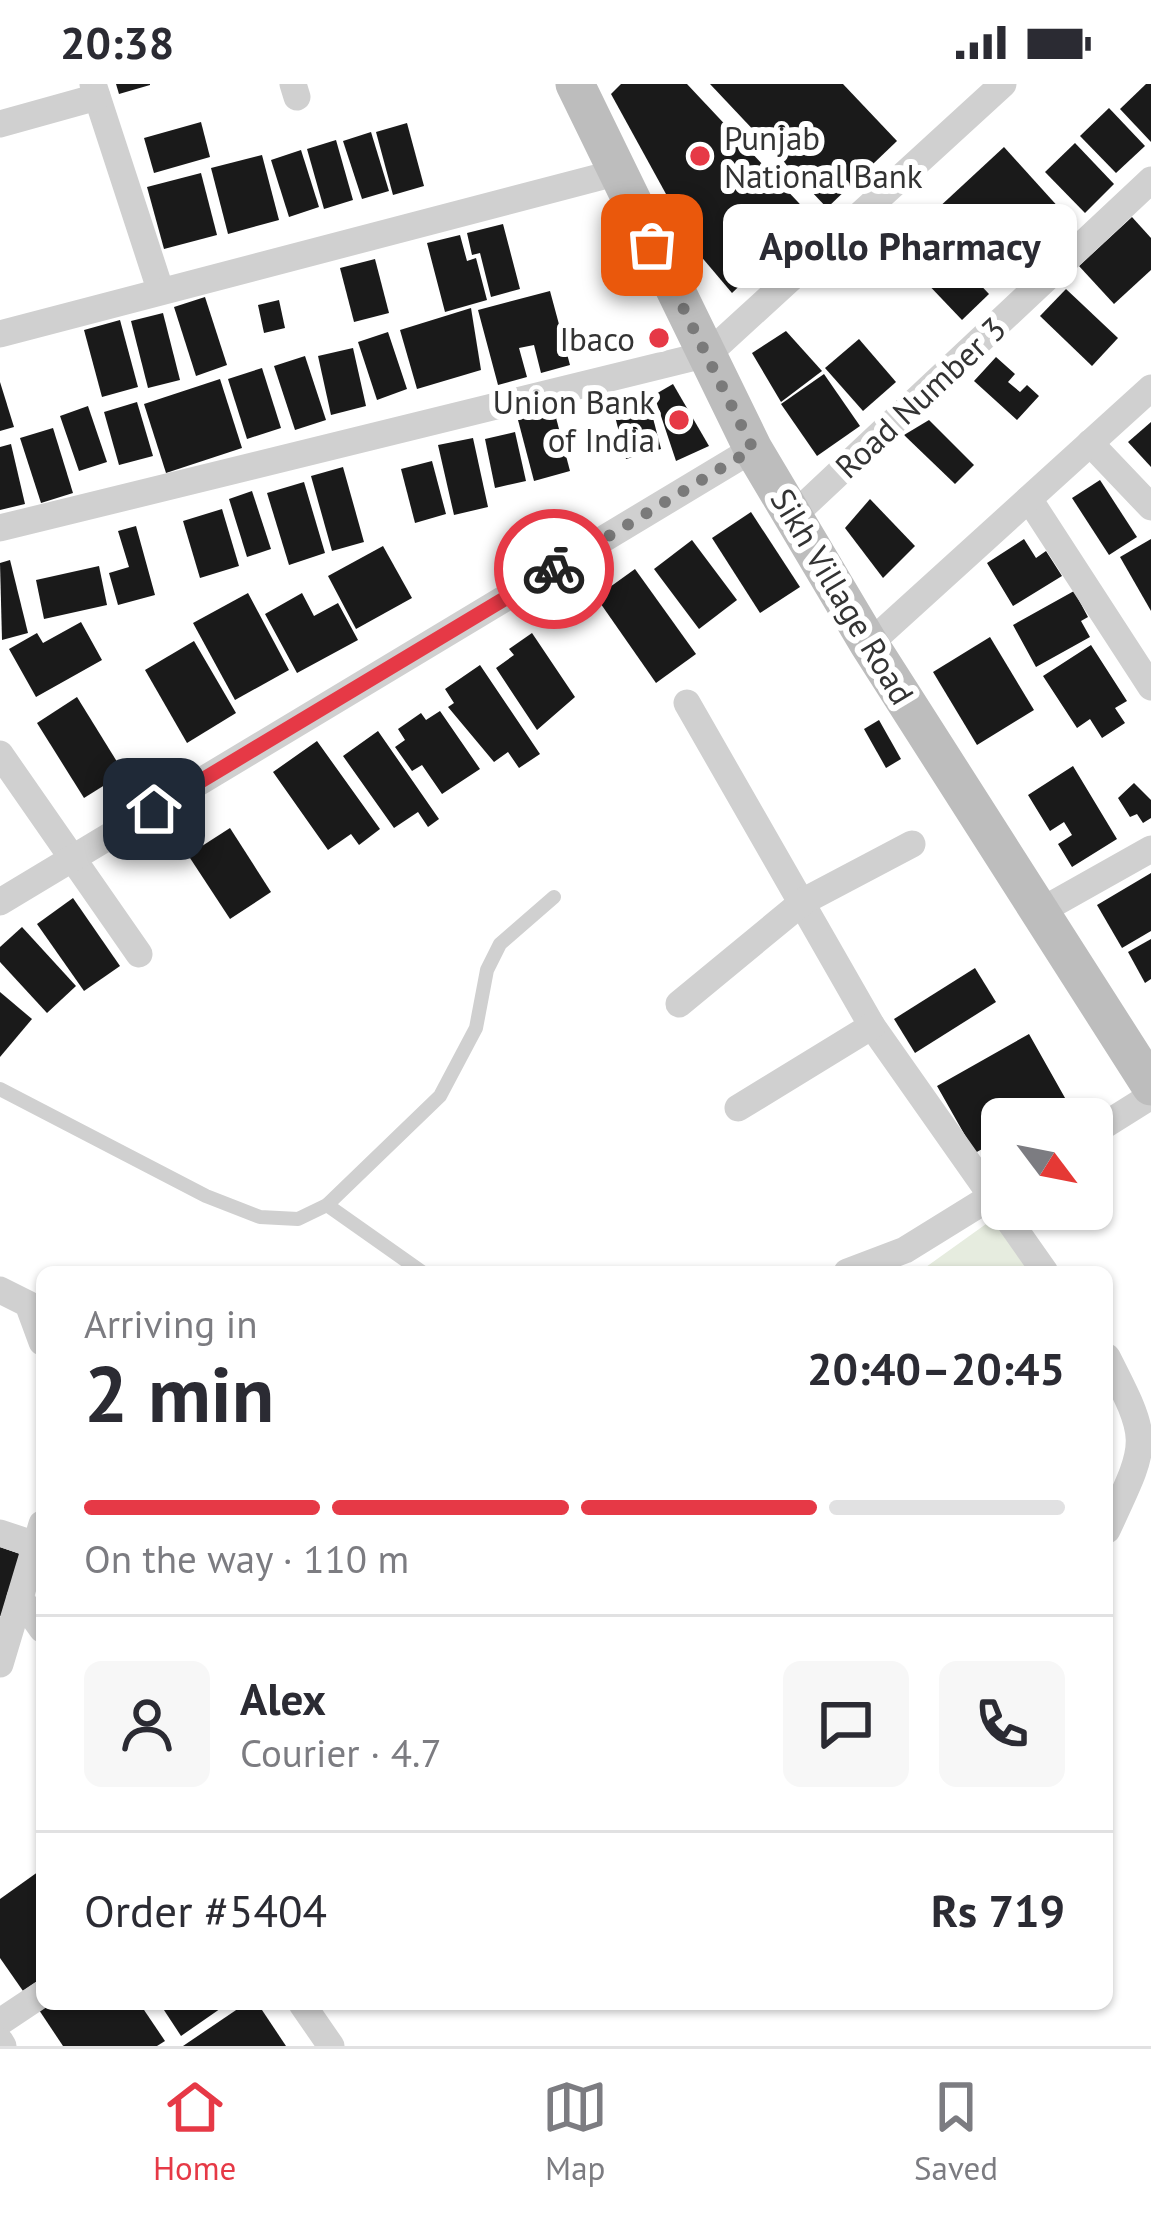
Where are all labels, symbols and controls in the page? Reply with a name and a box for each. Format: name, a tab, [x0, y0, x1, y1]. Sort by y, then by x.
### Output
text: 20:38	[60, 13, 174, 71]
place label: Punjab National Bank	[724, 116, 923, 197]
marker: Punjab National Bank	[687, 143, 713, 169]
pin	[601, 194, 703, 296]
callout: Apollo Pharmacy	[724, 203, 1078, 287]
icon: bag	[619, 212, 685, 278]
text: Apollo Pharmacy	[759, 220, 1041, 271]
street label: Road Number 3	[826, 307, 1014, 487]
place label: Ibaco	[559, 317, 635, 360]
marker: Ibaco	[646, 325, 672, 351]
place label: Union Bank of India	[493, 380, 655, 461]
marker: Union Bank of India	[666, 407, 692, 433]
street label: Sikh Village Road	[762, 480, 924, 712]
courier	[494, 509, 614, 629]
icon: bike	[521, 536, 587, 602]
pin	[103, 758, 205, 860]
icon: home	[121, 776, 187, 842]
north arrow	[981, 1098, 1113, 1230]
map controls	[981, 1098, 1113, 1230]
text: Arriving in	[84, 1298, 258, 1349]
text: 20:40–20:45	[807, 1339, 1065, 1397]
text: 2 min	[84, 1343, 274, 1444]
text: On the way · 110 m	[84, 1533, 409, 1584]
button: person	[84, 1661, 210, 1787]
button: chat	[783, 1661, 909, 1787]
button: phone	[939, 1661, 1065, 1787]
text: Alex	[240, 1669, 326, 1727]
text: Courier · 4.7	[240, 1727, 442, 1778]
text: Order #5404	[84, 1881, 327, 1939]
text: Rs 719	[931, 1881, 1065, 1939]
tab: Home	[153, 2074, 236, 2189]
tab: Map	[542, 2074, 608, 2189]
tab: Saved	[914, 2074, 998, 2189]

